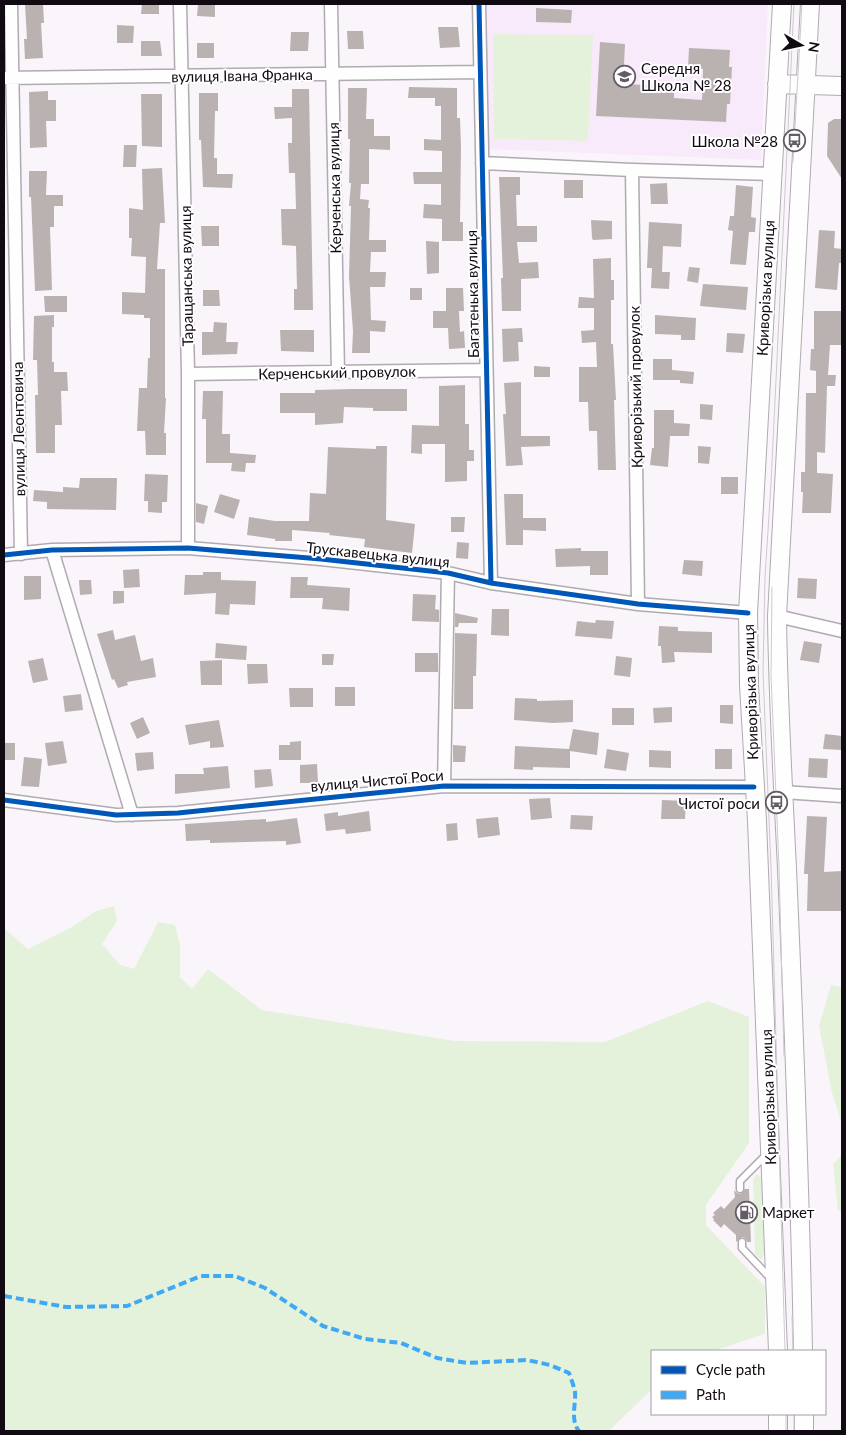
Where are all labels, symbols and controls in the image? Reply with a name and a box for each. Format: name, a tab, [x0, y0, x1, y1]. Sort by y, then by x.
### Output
north arrow	[776, 20, 826, 70]
text: N	[805, 40, 824, 54]
place label: Середня Школа № 28	[641, 59, 731, 94]
street label: вулиця Івана Франка	[171, 65, 313, 85]
school or university icon: Середня Школа № 28	[613, 65, 637, 89]
street label: Керченська вулиця	[324, 122, 344, 254]
bus stop icon: Школа №28	[782, 129, 806, 153]
place label: Школа №28	[691, 132, 778, 150]
street label: Таращанська вулиця	[176, 205, 196, 347]
street label: Криворізька вулиця	[752, 220, 778, 356]
street label: Багатенька вулиця	[462, 230, 482, 358]
street label: Криворізький провулок	[625, 305, 645, 468]
street label: вулиця Леонтовича	[8, 362, 28, 496]
street label: Керченський провулок	[258, 362, 416, 382]
street label: Трускавецька вулиця	[305, 538, 451, 570]
street label: Криворізька вулиця	[739, 624, 761, 760]
street label: вулиця Чистої Роси	[310, 765, 444, 795]
bus stop icon: Чистої роси	[764, 791, 788, 815]
place label: Чистої роси	[678, 794, 760, 812]
street label: Криворізька вулиця	[757, 1029, 779, 1165]
fuel station icon: Маркет	[734, 1200, 758, 1224]
place label: Маркет	[762, 1203, 815, 1221]
legend	[651, 1350, 826, 1415]
text: Cycle path	[696, 1360, 765, 1378]
text: Path	[696, 1385, 726, 1403]

